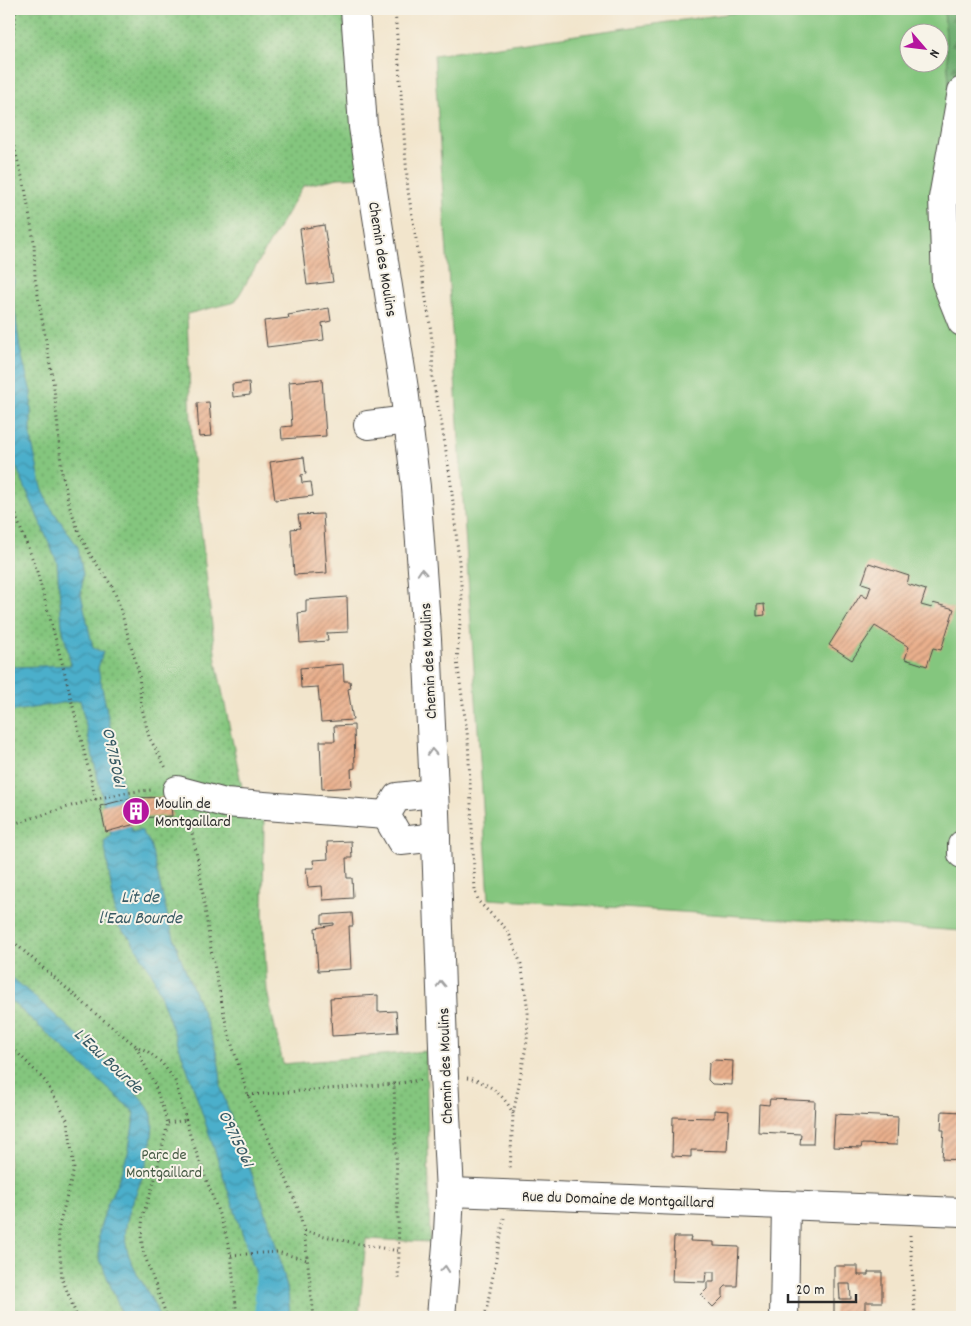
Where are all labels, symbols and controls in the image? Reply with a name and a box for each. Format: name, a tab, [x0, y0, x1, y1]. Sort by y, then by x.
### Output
north arrow	[898, 22, 948, 72]
text: N	[923, 45, 944, 61]
street label: Chemin des Moulins	[361, 200, 402, 319]
one-way arrow	[417, 568, 428, 576]
street label: Chemin des Moulins	[415, 602, 444, 720]
water label: O9715061	[94, 725, 131, 792]
one-way arrow	[427, 748, 437, 756]
place label: Moulin de Montgaillard	[155, 793, 231, 834]
building icon: Moulin de Montgaillard	[121, 796, 151, 826]
water label: Lit de l'Eau Bourde	[98, 886, 183, 932]
one-way arrow	[436, 980, 446, 988]
street label: Chemin des Moulins	[433, 1007, 460, 1125]
water label: L'Eau Bourde	[67, 1023, 148, 1101]
water label: O9715061	[210, 1107, 260, 1174]
park label: Parc de Montgaillard	[126, 1144, 202, 1185]
street label: Rue du Domaine de Montgaillard	[521, 1186, 714, 1215]
one-way arrow	[439, 1264, 450, 1272]
scale bar	[788, 1271, 856, 1303]
text: 20 m	[796, 1280, 824, 1302]

